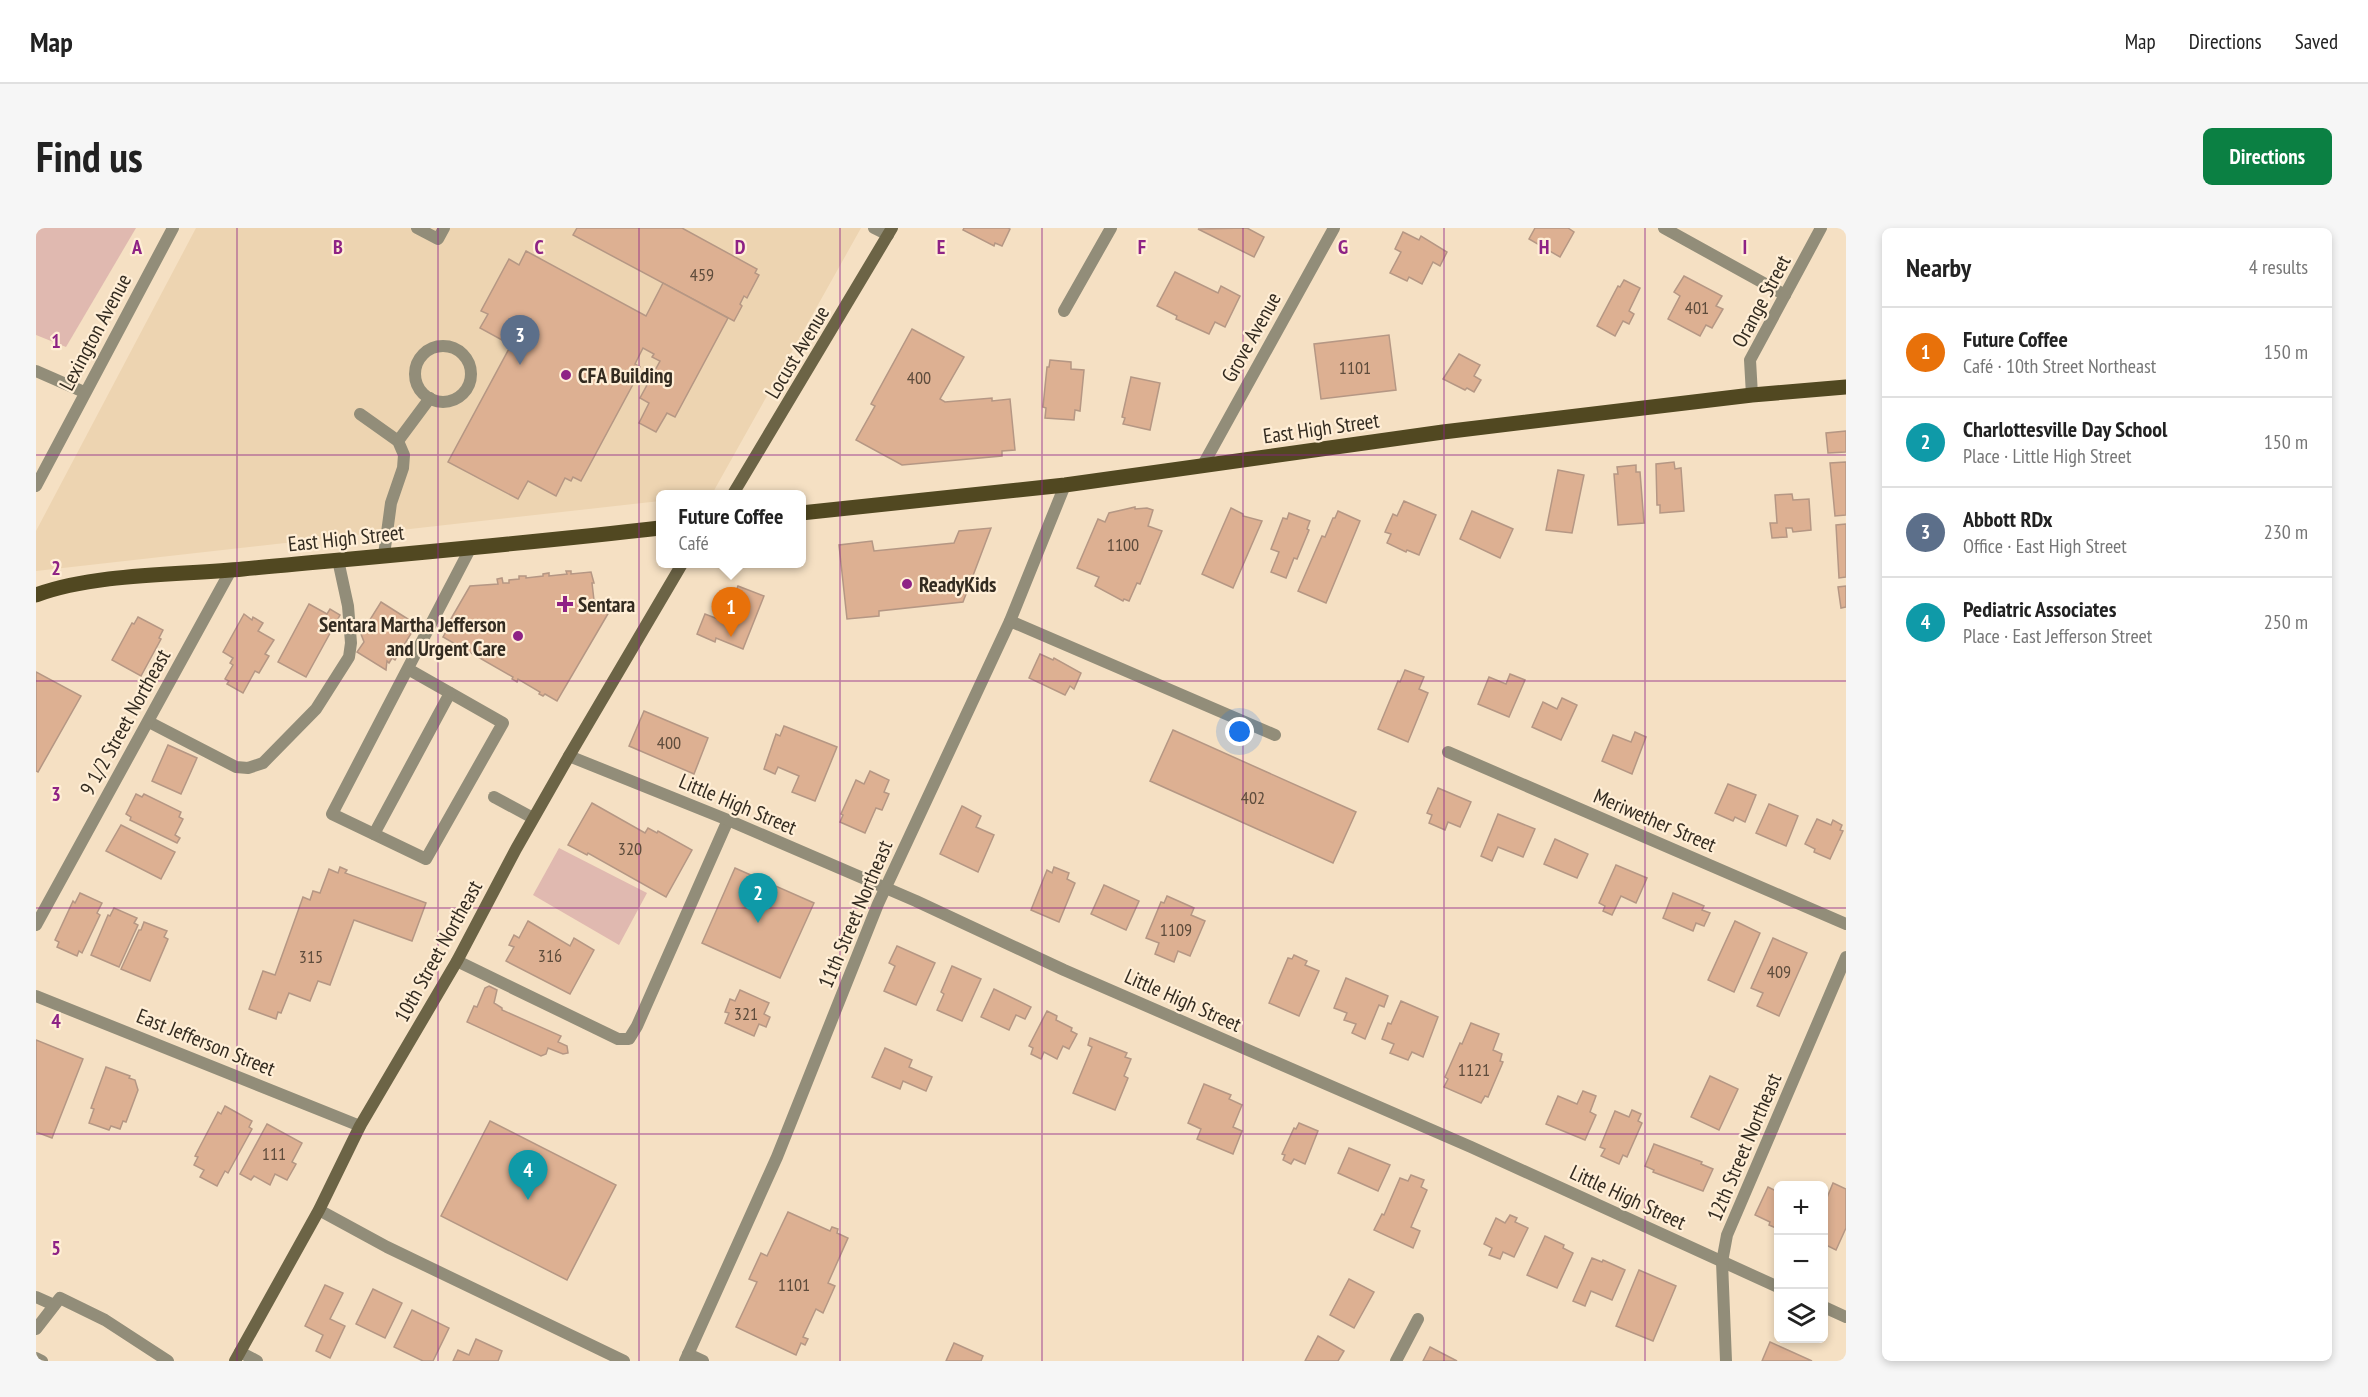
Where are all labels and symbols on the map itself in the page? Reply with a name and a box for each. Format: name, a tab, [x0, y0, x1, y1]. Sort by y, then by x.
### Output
text: A	[131, 234, 143, 260]
text: B	[333, 234, 343, 260]
text: C	[534, 234, 544, 260]
text: D	[735, 234, 746, 260]
text: E	[937, 234, 945, 260]
text: F	[1138, 234, 1146, 260]
text: G	[1338, 234, 1348, 260]
text: H	[1539, 234, 1549, 260]
text: I	[1743, 234, 1747, 260]
street label: Orange Street	[1725, 250, 1797, 352]
house number: 459	[690, 263, 714, 286]
street label: Lexington Avenue	[53, 269, 137, 395]
street label: Grove Avenue	[1215, 287, 1287, 387]
house number: 401	[1685, 296, 1709, 319]
street label: Locust Avenue	[759, 301, 835, 403]
pin: 3	[500, 316, 540, 365]
text: 1	[51, 328, 61, 354]
house number: 1101	[1339, 356, 1371, 379]
place label: CFA Building	[578, 362, 673, 389]
house number: 400	[907, 366, 931, 389]
marker: CFA Building	[559, 368, 573, 382]
street label: East High Street	[1261, 406, 1381, 449]
street label: East High Street	[287, 518, 406, 558]
house number: 1100	[1107, 533, 1139, 556]
text: 2	[51, 555, 61, 581]
place label: ReadyKids	[919, 571, 996, 598]
marker: ReadyKids	[900, 577, 914, 591]
pin: 1	[712, 588, 750, 637]
place label: Sentara	[578, 591, 636, 618]
marker: Sentara	[556, 595, 574, 613]
place label: Sentara Martha Jefferson and Urgent Care	[319, 611, 506, 662]
marker: Sentara Martha Jefferson and Urgent Care	[511, 629, 525, 643]
street label: 9 1/2 Street Northeast	[74, 644, 176, 800]
your location	[1225, 717, 1254, 746]
house number: 400	[657, 731, 681, 754]
street label: Little High Street	[675, 767, 801, 841]
text: 3	[51, 781, 61, 807]
street label: Meriwether Street	[1590, 782, 1721, 858]
house number: 402	[1241, 786, 1265, 809]
street label: 11th Street Northeast	[812, 836, 898, 992]
house number: 320	[618, 837, 642, 860]
pin: 2	[738, 874, 778, 923]
street label: 10th Street Northeast	[388, 875, 488, 1027]
house number: 1109	[1160, 918, 1192, 941]
house number: 316	[538, 944, 562, 967]
house number: 315	[299, 945, 323, 968]
house number: 409	[1767, 960, 1791, 983]
street label: Little High Street	[1120, 962, 1246, 1038]
street label: East Jefferson Street	[133, 1002, 279, 1082]
house number: 321	[734, 1002, 758, 1025]
text: 4	[51, 1008, 61, 1034]
house number: 1121	[1458, 1058, 1490, 1081]
street label: 12th Street Northeast	[1701, 1069, 1787, 1225]
house number: 111	[262, 1142, 286, 1165]
pin: 4	[508, 1150, 548, 1200]
street label: Little High Street	[1566, 1158, 1691, 1236]
text: 5	[51, 1235, 61, 1261]
house number: 1101	[778, 1273, 810, 1296]

